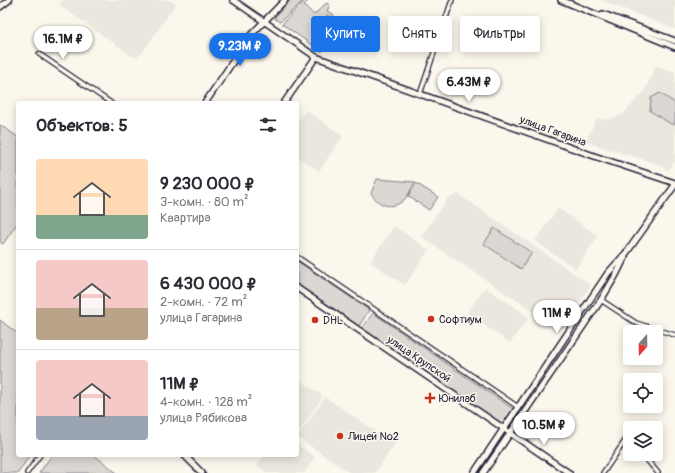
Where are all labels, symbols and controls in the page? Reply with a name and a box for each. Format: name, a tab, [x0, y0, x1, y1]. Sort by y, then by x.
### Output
chip: Купить	[311, 16, 380, 52]
chip: Снять	[388, 16, 452, 52]
chip: Фильтры	[460, 16, 540, 52]
pin: 16.1M ₽	[26, 26, 100, 60]
text: 16.1M ₽	[43, 31, 83, 47]
pin: 9.23M ₽	[203, 33, 277, 67]
text: 9.23M ₽	[218, 38, 262, 54]
pin: 6.43M ₽	[432, 69, 506, 103]
text: 6.43M ₽	[446, 74, 492, 90]
street label: улица Гагарина	[517, 113, 588, 149]
icon: filters	[257, 114, 279, 136]
text: Объектов: 5	[36, 115, 128, 136]
text: 9 230 000 ₽	[160, 173, 255, 194]
icon: home	[68, 175, 116, 223]
text: 3-комн. · 80 m²	[160, 194, 248, 210]
text: Квартира	[160, 210, 211, 226]
text: 6 430 000 ₽	[160, 273, 257, 294]
icon: home	[68, 276, 116, 324]
text: 2-комн. · 72 m²	[160, 294, 247, 310]
pin: 11M ₽	[529, 300, 585, 334]
text: 11M ₽	[542, 305, 572, 321]
text: улица Гагарина	[160, 310, 242, 326]
place label: Софтиум	[439, 313, 482, 326]
place label: DHL	[323, 314, 343, 327]
marker: Софтиум	[426, 314, 436, 324]
marker: DHL	[310, 315, 320, 325]
north arrow	[623, 325, 663, 365]
map controls	[623, 325, 663, 461]
street label: улица Крупской	[384, 332, 453, 385]
text: 11M ₽	[160, 373, 199, 394]
button: locate	[623, 373, 663, 413]
icon: home	[68, 376, 116, 424]
marker: Юнилаб	[424, 392, 436, 404]
place label: Юнилаб	[439, 392, 476, 405]
text: 4-комн. · 128 m²	[160, 394, 252, 410]
text: улица Рябикова	[160, 410, 247, 426]
pin: 10.5M ₽	[507, 412, 581, 446]
text: 10.5M ₽	[522, 417, 566, 433]
button: layers	[623, 421, 663, 461]
place label: Лицей №2	[347, 430, 399, 443]
marker: Лицей №2	[335, 431, 345, 441]

